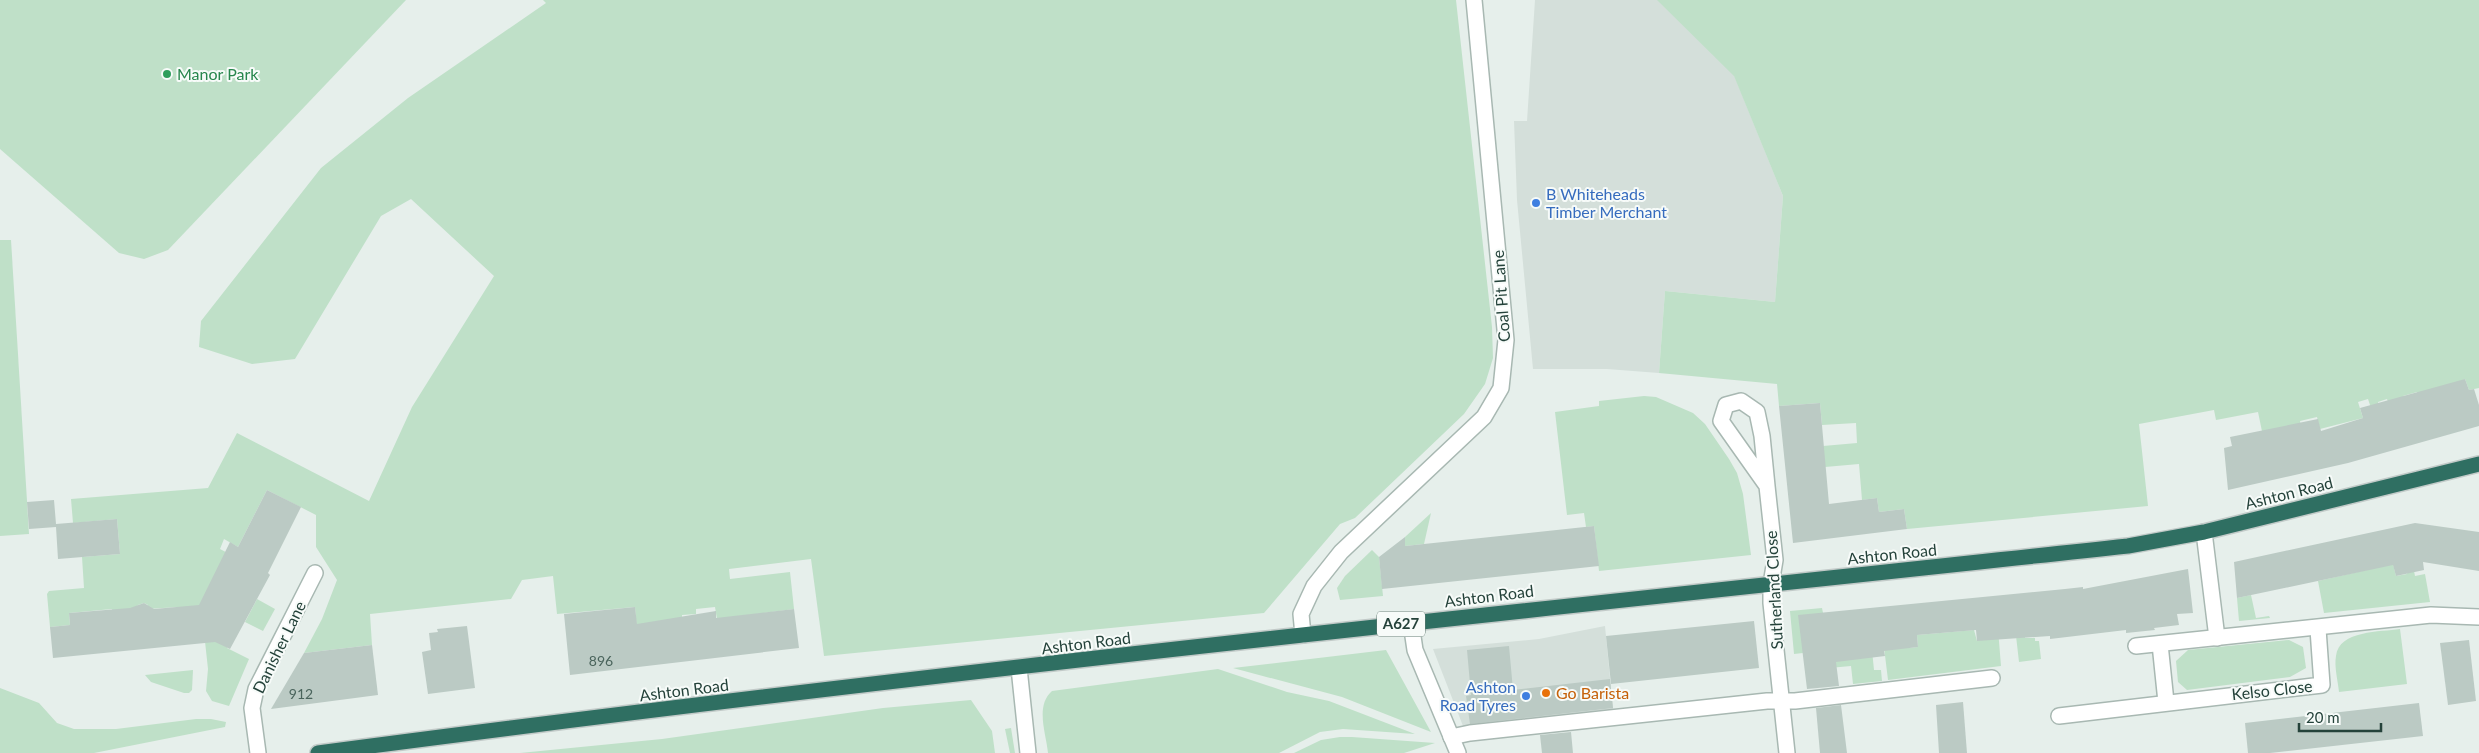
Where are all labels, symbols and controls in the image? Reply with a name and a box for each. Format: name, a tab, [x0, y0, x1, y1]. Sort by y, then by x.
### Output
place label: Manor Park	[177, 64, 259, 83]
marker: Manor Park	[161, 68, 173, 80]
place label: B Whiteheads Timber Merchant	[1546, 184, 1667, 221]
marker: B Whiteheads Timber Merchant	[1530, 197, 1542, 209]
street label: Coal Pit Lane	[1488, 249, 1513, 343]
street label: Ashton Road	[2243, 472, 2335, 513]
street label: Sutherland Close	[1761, 530, 1786, 650]
street label: Ashton Road	[1846, 539, 1938, 568]
street label: Ashton Road	[1443, 581, 1535, 610]
street label: Danisher Lane	[248, 598, 309, 696]
road number: A627	[1377, 612, 1425, 636]
street label: Ashton Road	[1040, 628, 1132, 657]
house number: 896	[589, 652, 613, 669]
street label: Ashton Road	[638, 675, 730, 704]
street label: Kelso Close	[2231, 676, 2313, 703]
place label: Ashton Road Tyres	[1440, 677, 1516, 714]
place label: Go Barista	[1556, 683, 1629, 702]
house number: 912	[289, 685, 313, 702]
marker: Go Barista	[1540, 687, 1552, 699]
marker: Ashton Road Tyres	[1520, 690, 1532, 702]
scale bar	[2299, 700, 2382, 732]
text: 20 m	[2306, 708, 2340, 726]

